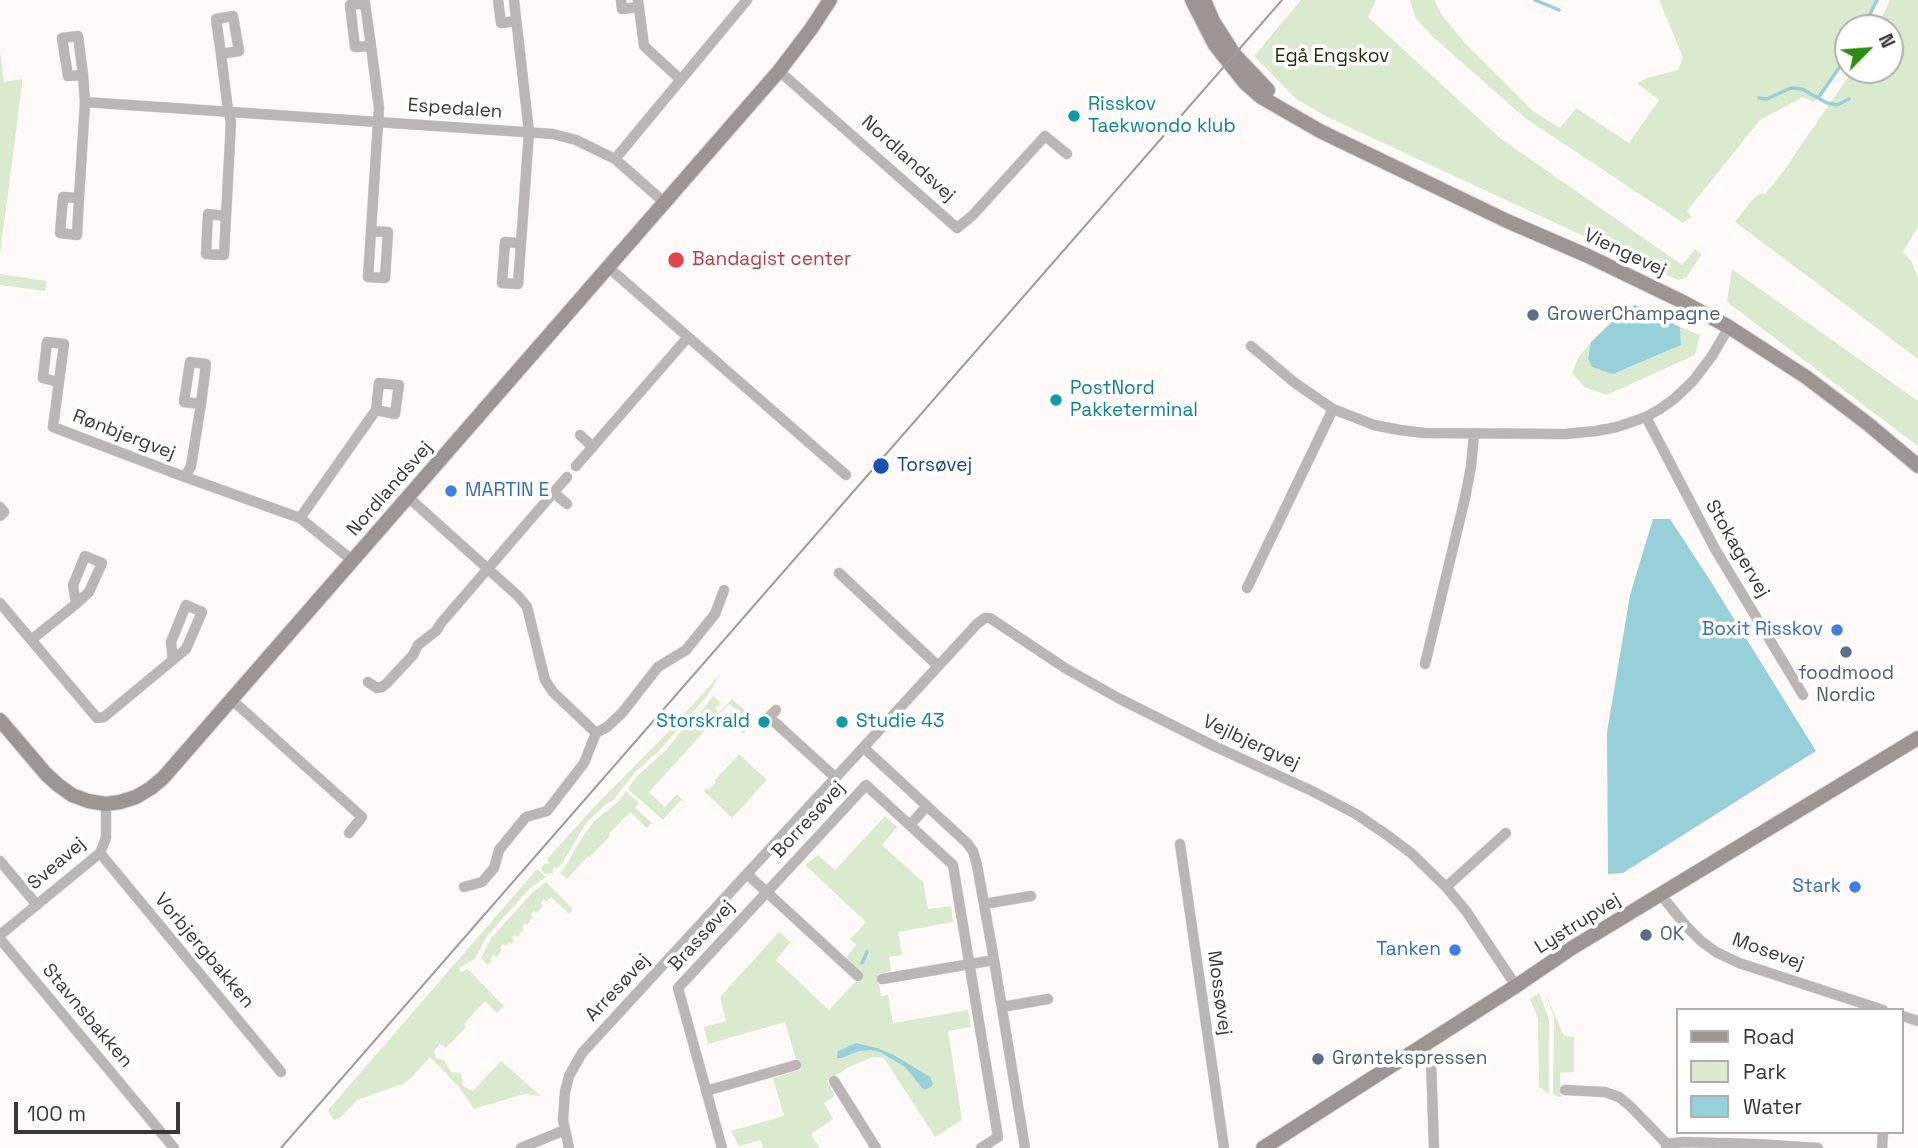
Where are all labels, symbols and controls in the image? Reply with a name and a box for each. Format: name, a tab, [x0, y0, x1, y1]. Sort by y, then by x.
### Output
north arrow	[1834, 14, 1904, 84]
text: N	[1873, 30, 1901, 52]
park label: Egå Engskov	[1275, 46, 1389, 68]
street label: Espedalen	[407, 94, 503, 124]
place label: Risskov Taekwondo klub	[1088, 94, 1236, 138]
marker: Risskov Taekwondo klub	[1066, 108, 1082, 124]
street label: Nordlandsvej	[856, 111, 960, 207]
street label: Viengevej	[1580, 224, 1670, 282]
place label: Bandagist center	[692, 249, 851, 271]
marker: Bandagist center	[666, 250, 686, 270]
place label: GrowerChampagne	[1547, 304, 1720, 326]
marker: GrowerChampagne	[1525, 307, 1541, 323]
place label: PostNord Pakketerminal	[1070, 378, 1198, 422]
marker: PostNord Pakketerminal	[1048, 392, 1064, 408]
street label: Rønbjergvej	[69, 405, 179, 465]
street label: Nordlandsvej	[343, 437, 437, 541]
place label: Torsøvej	[897, 455, 972, 477]
marker: Torsøvej	[871, 456, 891, 476]
place label: MARTIN E	[465, 480, 549, 502]
marker: MARTIN E	[443, 483, 459, 499]
street label: Stokagervej	[1700, 496, 1774, 602]
place label: Boxit Risskov	[1702, 619, 1823, 641]
marker: Boxit Risskov	[1829, 622, 1845, 638]
marker: foodmood Nordic	[1838, 644, 1854, 660]
place label: foodmood Nordic	[1798, 663, 1894, 707]
place label: Storskrald	[656, 711, 750, 733]
place label: Studie 43	[856, 711, 944, 733]
street label: Vejlbjergvej	[1199, 711, 1303, 775]
marker: Storskrald	[756, 714, 772, 730]
marker: Studie 43	[834, 714, 850, 730]
street label: Borresøvej	[768, 777, 850, 863]
street label: Sveavej	[23, 833, 91, 895]
place label: Stark	[1792, 876, 1841, 898]
marker: Stark	[1847, 879, 1863, 895]
street label: Vorbjergbakken	[149, 889, 259, 1013]
street label: Lystrupvej	[1531, 889, 1625, 959]
street label: Brassøvej	[664, 896, 740, 976]
place label: OK	[1660, 924, 1684, 946]
marker: OK	[1638, 927, 1654, 943]
street label: Mosevej	[1729, 928, 1807, 976]
place label: Tanken	[1376, 939, 1441, 961]
marker: Tanken	[1447, 942, 1463, 958]
street label: Arresøvej	[581, 949, 655, 1027]
street label: Mossøvej	[1202, 949, 1236, 1037]
street label: Stavnsbakken	[37, 959, 137, 1073]
legend	[1676, 1008, 1904, 1134]
text: Road	[1743, 1023, 1795, 1050]
place label: Grøntekspressen	[1332, 1048, 1487, 1070]
marker: Grøntekspressen	[1310, 1051, 1326, 1067]
text: Park	[1743, 1058, 1787, 1085]
scale bar	[18, 1088, 184, 1132]
text: Water	[1743, 1093, 1802, 1120]
text: 100 m	[27, 1100, 86, 1127]

